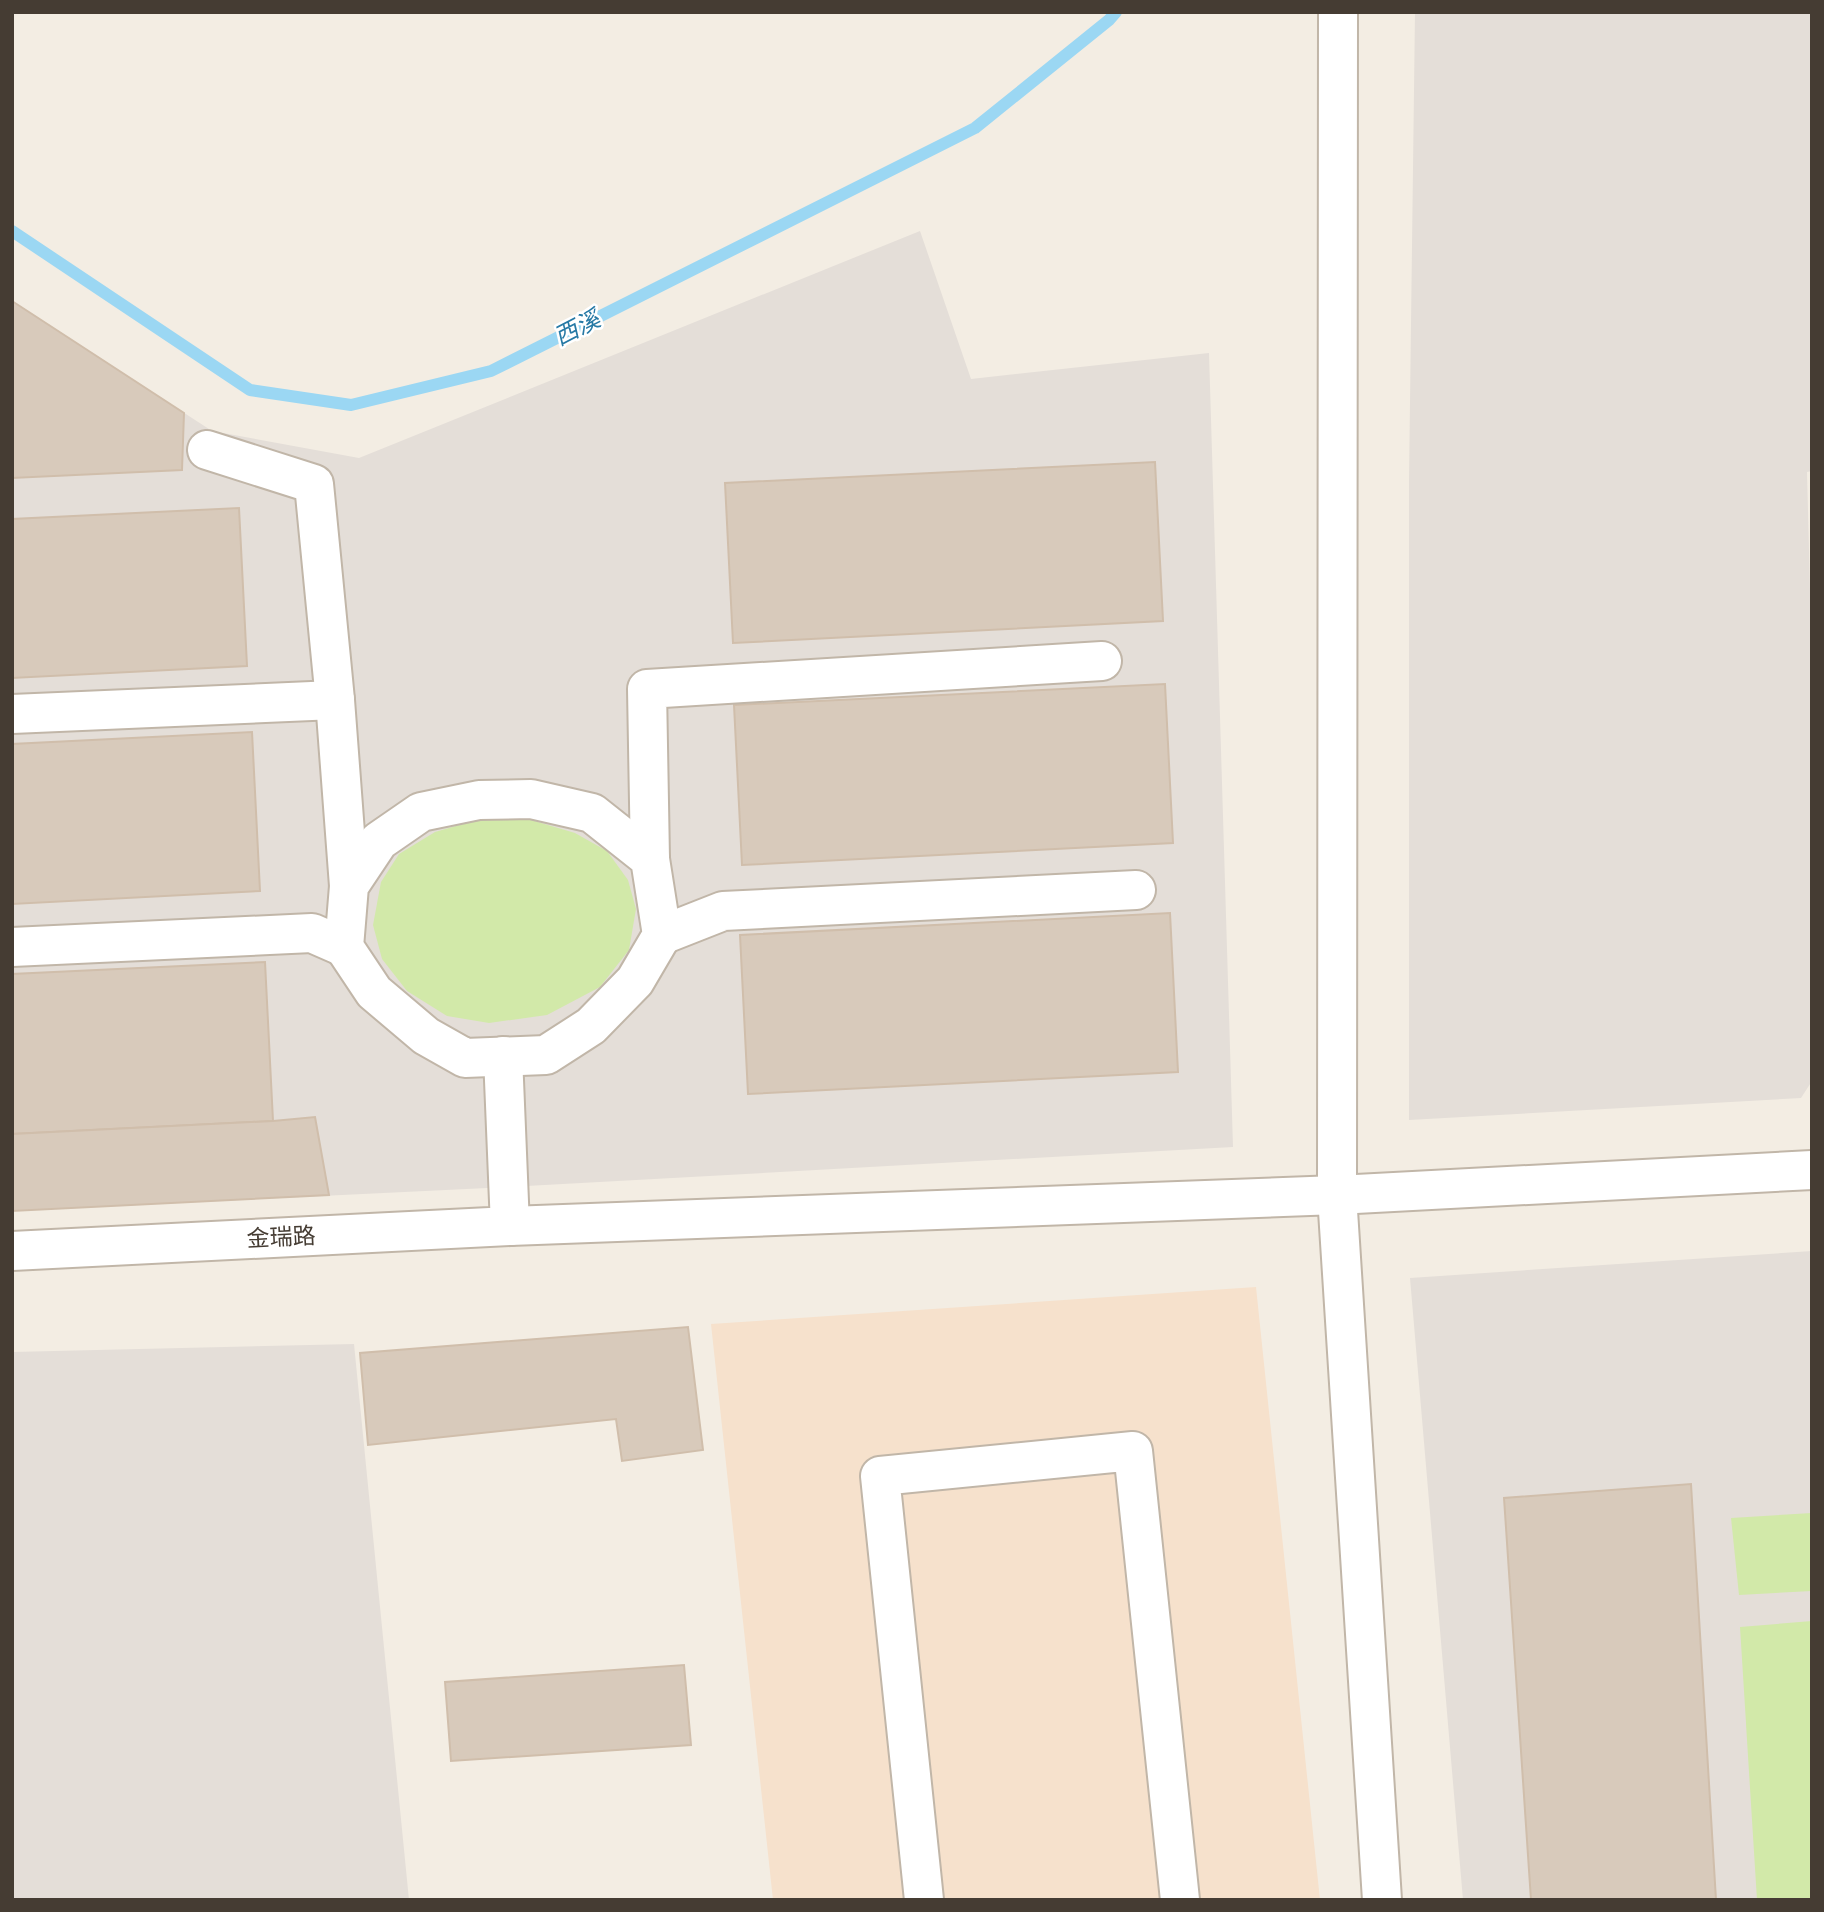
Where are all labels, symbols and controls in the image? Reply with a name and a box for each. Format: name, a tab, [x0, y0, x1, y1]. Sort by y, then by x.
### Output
water label: 西溪	[548, 301, 608, 352]
street label: 金瑞路	[246, 1219, 316, 1254]

